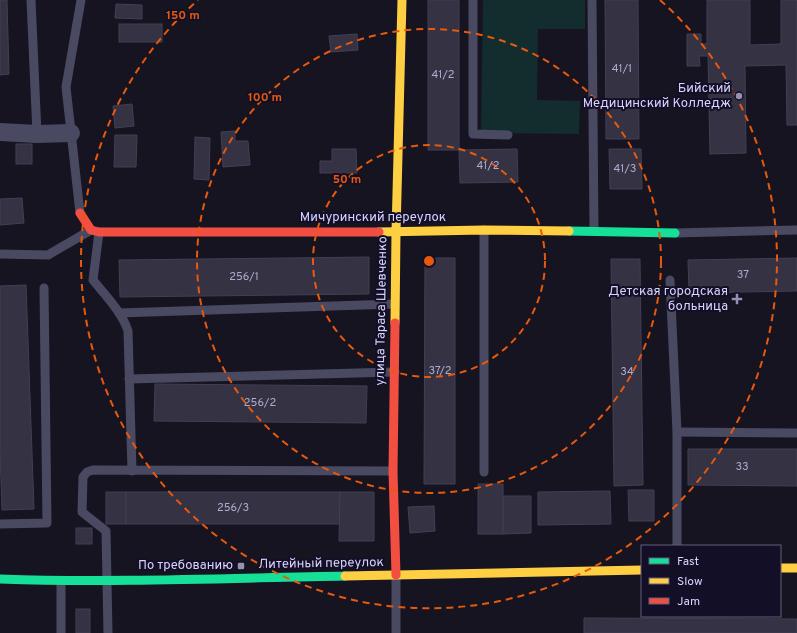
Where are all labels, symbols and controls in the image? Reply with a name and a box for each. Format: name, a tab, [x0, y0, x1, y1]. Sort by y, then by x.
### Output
text: 150 m	[166, 8, 200, 24]
house number: 41/1	[612, 62, 632, 76]
house number: 41/2	[431, 68, 455, 82]
place label: Бийский Медицинский Колледж	[583, 81, 731, 112]
text: 100 m	[248, 90, 282, 106]
marker: Бийский Медицинский Колледж	[734, 91, 744, 101]
house number: 41/2	[476, 159, 500, 173]
house number: 41/3	[614, 162, 636, 176]
text: 50 m	[333, 172, 361, 188]
street label: Мичуринский переулок	[300, 210, 446, 226]
street label: улица Тараса Шевченко	[373, 236, 391, 386]
centre of rings	[422, 254, 436, 268]
house number: 37	[737, 268, 749, 282]
house number: 256/1	[229, 270, 259, 284]
place label: Детская городская больница	[608, 284, 728, 315]
marker: Детская городская больница	[731, 293, 743, 305]
house number: 37/2	[428, 364, 452, 378]
house number: 34	[620, 365, 634, 379]
house number: 256/2	[244, 396, 276, 410]
house number: 33	[735, 460, 749, 474]
house number: 256/3	[217, 501, 249, 515]
legend	[641, 545, 781, 617]
text: Fast	[677, 554, 699, 570]
street label: Литейный переулок	[258, 555, 384, 573]
place label: По требованию	[138, 558, 233, 574]
marker: По требованию	[236, 561, 246, 571]
text: Slow	[677, 574, 703, 590]
text: Jam	[677, 594, 700, 610]

